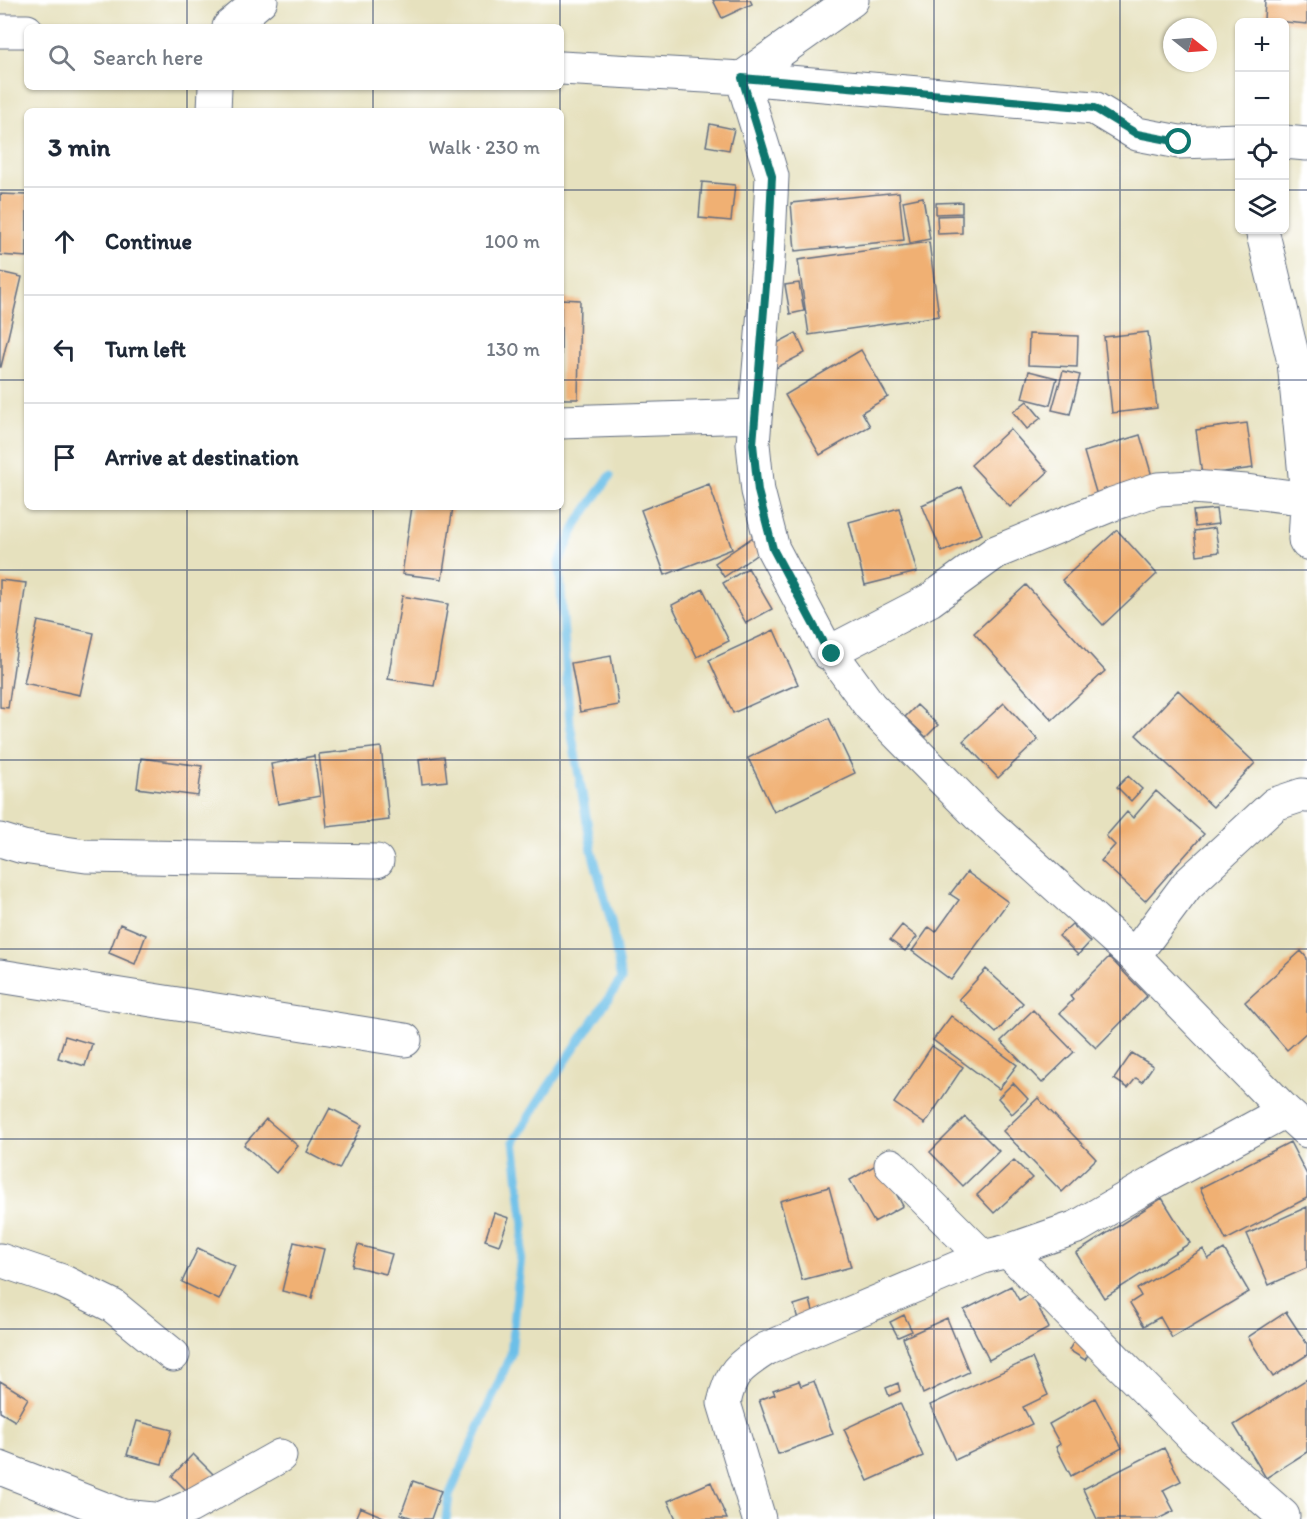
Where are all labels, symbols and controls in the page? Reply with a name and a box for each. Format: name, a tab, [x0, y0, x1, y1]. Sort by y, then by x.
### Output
north arrow	[1163, 18, 1217, 72]
map controls	[1235, 18, 1289, 234]
button: +	[1235, 18, 1289, 72]
search box	[24, 24, 564, 90]
icon: search	[45, 41, 78, 74]
text: Search here	[93, 44, 203, 71]
button: −	[1235, 72, 1289, 126]
button: locate	[1235, 126, 1289, 180]
route start	[1165, 128, 1191, 154]
text: 3 min	[48, 131, 110, 163]
text: Walk · 230 m	[428, 135, 540, 159]
button: layers	[1235, 180, 1289, 234]
icon: ahead	[48, 225, 81, 258]
text: Continue	[105, 228, 192, 255]
text: 100 m	[485, 229, 540, 253]
icon: left	[48, 333, 81, 366]
text: Turn left	[105, 336, 186, 363]
text: 130 m	[486, 337, 540, 361]
icon: arrive	[48, 441, 81, 474]
text: Arrive at destination	[105, 444, 299, 471]
route end	[818, 640, 844, 666]

